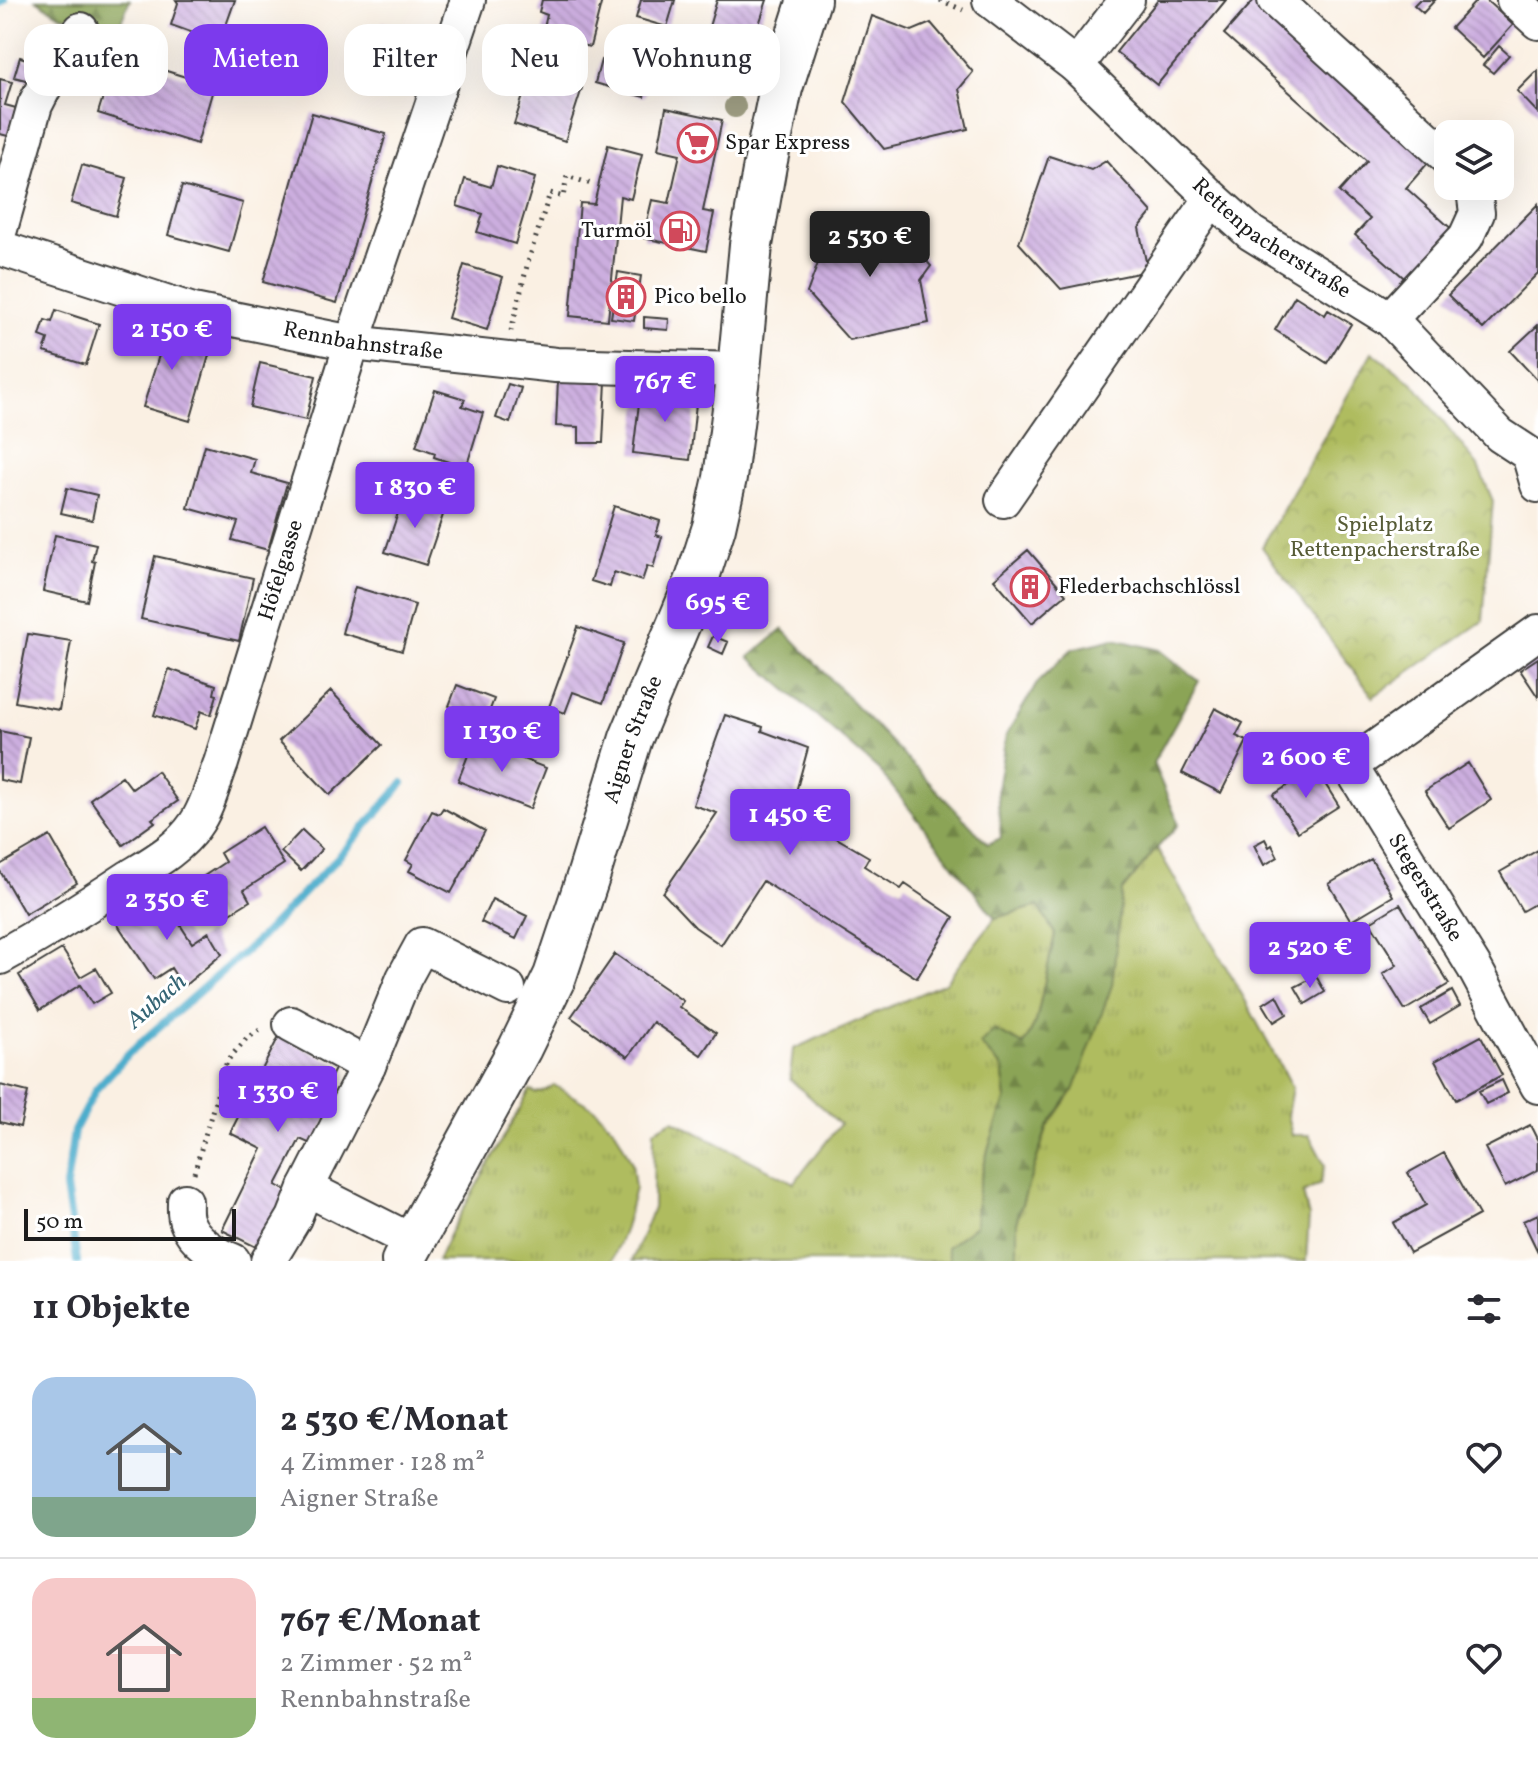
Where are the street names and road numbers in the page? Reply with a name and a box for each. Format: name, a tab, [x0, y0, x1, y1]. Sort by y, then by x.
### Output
street label: Rettenpacherstraße	[1185, 171, 1357, 307]
street label: Rennbahnstraße	[280, 314, 445, 368]
street label: Höfelgasse	[251, 516, 311, 625]
street label: Aigner Straße	[596, 671, 671, 808]
street label: Stegerstraße	[1380, 828, 1470, 948]

